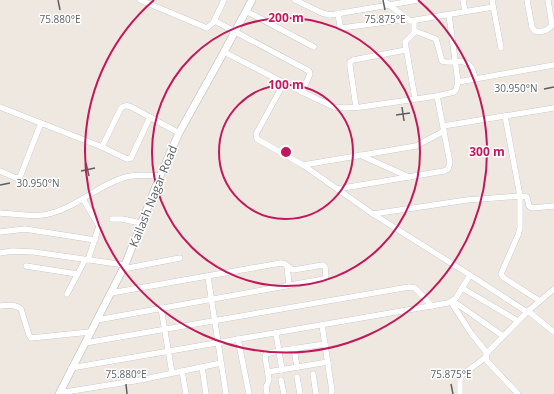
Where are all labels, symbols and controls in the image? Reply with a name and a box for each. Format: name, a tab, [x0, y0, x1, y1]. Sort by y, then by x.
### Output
text: 200 m	[268, 9, 304, 26]
text: 75.880°E	[39, 12, 81, 26]
text: 75.875°E	[364, 12, 406, 26]
text: 100 m	[268, 76, 304, 93]
text: 30.950°N	[494, 81, 538, 95]
street label: Kailash Nagar Road	[125, 143, 181, 249]
text: 300 m	[469, 143, 505, 160]
centre of rings	[279, 145, 293, 159]
text: 30.950°N	[16, 176, 60, 190]
text: 75.880°E	[105, 367, 147, 381]
text: 75.875°E	[430, 367, 472, 381]

